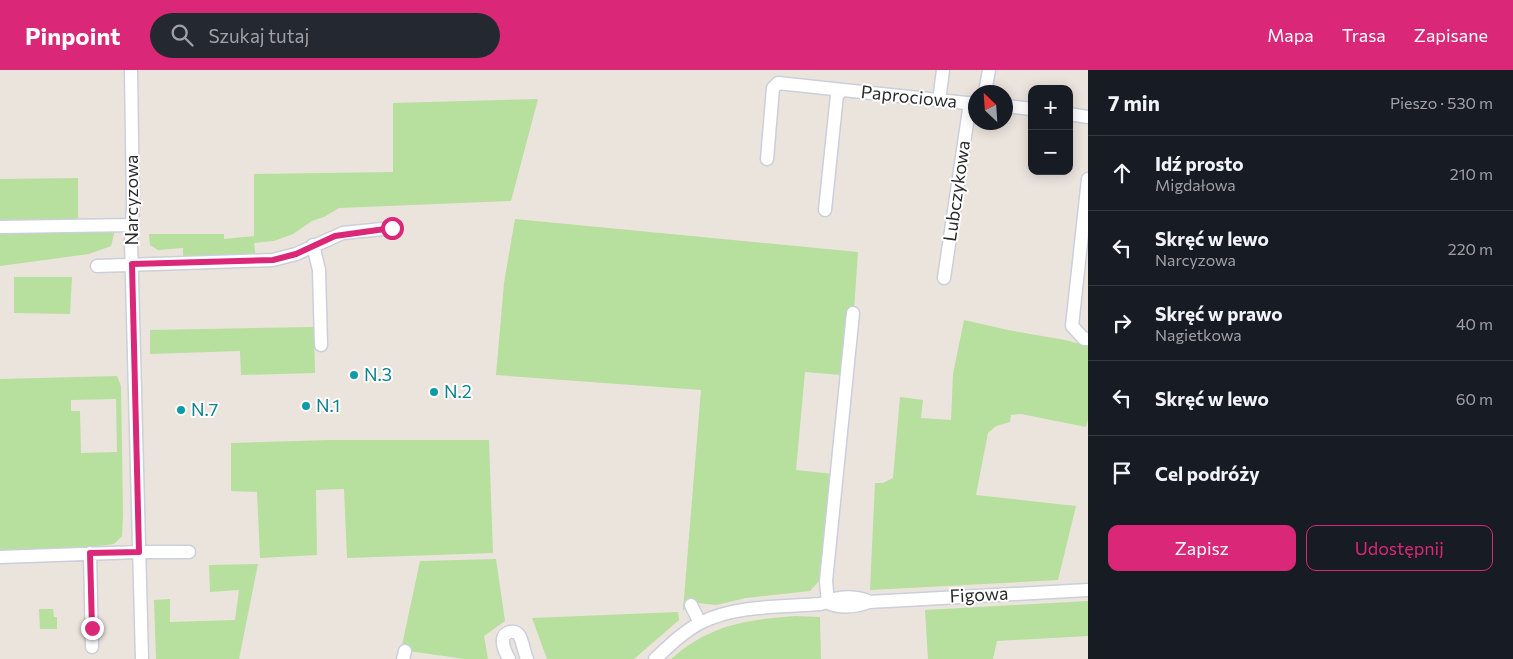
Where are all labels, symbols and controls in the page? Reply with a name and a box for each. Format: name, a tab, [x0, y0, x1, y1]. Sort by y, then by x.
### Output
search box	[150, 13, 500, 58]
text: Pinpoint	[25, 21, 120, 50]
icon: search	[168, 21, 196, 49]
text: Szukaj tutaj	[208, 24, 309, 47]
text: Mapa	[1267, 24, 1314, 46]
text: Trasa	[1342, 24, 1386, 46]
text: Zapisane	[1414, 24, 1488, 46]
street label: Paprociowa	[860, 80, 958, 112]
north arrow	[968, 85, 1013, 130]
map controls	[1028, 85, 1073, 175]
button: +	[1028, 85, 1073, 130]
text: 7 min	[1108, 90, 1160, 115]
text: Pieszo · 530 m	[1390, 93, 1493, 112]
button: −	[1028, 130, 1073, 175]
street label: Lubczykowa	[938, 139, 974, 243]
text: Idź prosto	[1155, 152, 1244, 175]
street label: Narcyzowa	[120, 154, 142, 246]
icon: ahead	[1108, 159, 1136, 187]
text: 210 m	[1450, 164, 1493, 183]
text: Migdałowa	[1155, 175, 1236, 194]
route start	[381, 217, 404, 240]
text: Skręć w lewo	[1155, 227, 1269, 250]
icon: left	[1108, 234, 1136, 262]
text: 220 m	[1448, 239, 1493, 258]
text: Narcyzowa	[1155, 250, 1236, 269]
text: Skręć w prawo	[1155, 302, 1283, 325]
icon: right	[1108, 309, 1136, 337]
text: 40 m	[1456, 314, 1493, 333]
text: Nagietkowa	[1155, 325, 1242, 344]
place label: N.3	[364, 363, 392, 385]
marker: N.3	[348, 369, 360, 381]
place label: N.2	[444, 380, 472, 402]
icon: left	[1108, 384, 1136, 412]
marker: N.2	[428, 386, 440, 398]
text: Skręć w lewo	[1155, 387, 1269, 410]
text: 60 m	[1456, 389, 1493, 408]
place label: N.1	[316, 394, 340, 416]
place label: N.7	[191, 398, 218, 420]
marker: N.1	[300, 400, 312, 412]
marker: N.7	[175, 404, 187, 416]
icon: arrive	[1108, 459, 1136, 487]
text: Cel podróży	[1155, 462, 1260, 485]
button: Zapisz	[1108, 525, 1296, 571]
button: Udostępnij	[1306, 525, 1493, 571]
street label: Figowa	[949, 581, 1009, 607]
route end	[81, 617, 104, 640]

